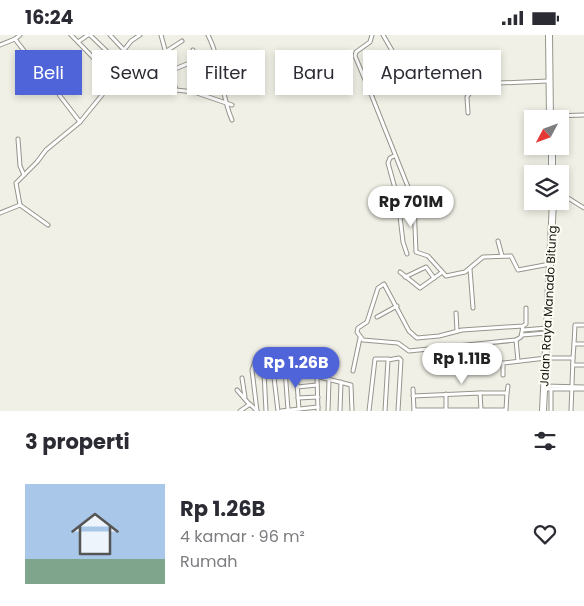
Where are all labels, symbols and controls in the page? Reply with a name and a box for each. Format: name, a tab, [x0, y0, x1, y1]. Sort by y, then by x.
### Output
text: 16:24	[25, 4, 73, 31]
chip: Beli	[15, 50, 82, 95]
chip: Sewa	[92, 50, 177, 95]
chip: Filter	[187, 50, 265, 95]
chip: Baru	[275, 50, 353, 95]
chip: Apartemen	[363, 50, 501, 95]
north arrow	[524, 110, 569, 155]
map controls	[524, 110, 569, 210]
button: layers	[524, 165, 569, 210]
pin: Rp 701M	[365, 185, 457, 228]
text: Rp 701M	[379, 190, 443, 213]
street label: Jalan Raya Manado Bitung	[535, 225, 561, 387]
pin: Rp 1.11B	[410, 343, 514, 385]
pin: Rp 1.26B	[244, 347, 348, 389]
text: Rp 1.11B	[433, 347, 491, 370]
text: Rp 1.26B	[263, 351, 329, 374]
text: 3 properti	[25, 427, 130, 456]
icon: filters	[531, 427, 559, 455]
text: Rp 1.26B	[180, 494, 265, 523]
icon: home	[65, 504, 125, 564]
icon: heart	[531, 520, 559, 548]
text: 4 kamar · 96 m²	[180, 525, 305, 548]
text: Rumah	[180, 550, 238, 573]

